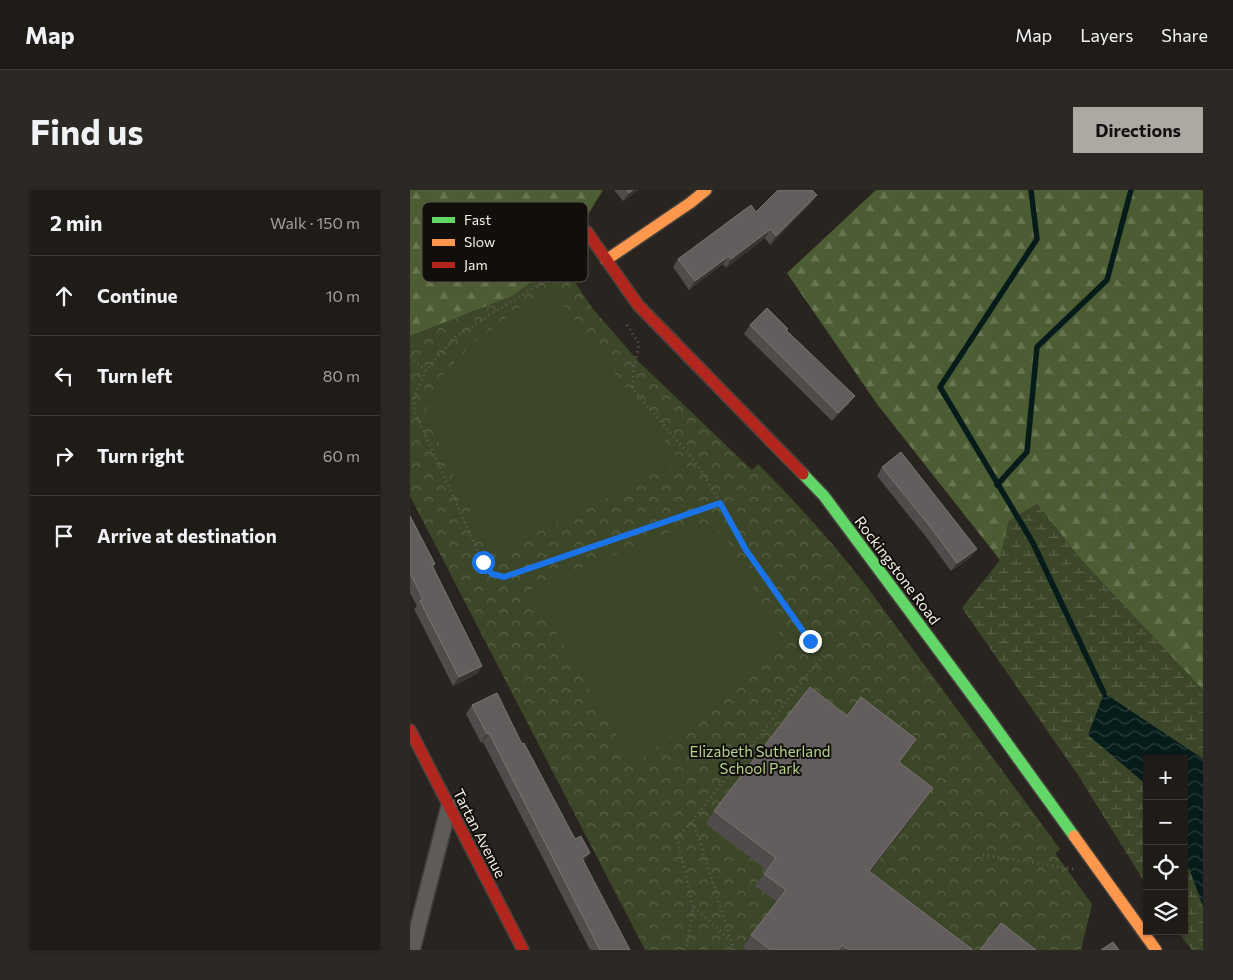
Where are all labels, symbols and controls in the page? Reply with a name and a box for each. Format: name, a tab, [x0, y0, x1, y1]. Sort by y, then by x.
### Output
text: Map	[25, 20, 75, 49]
text: Map	[1015, 24, 1052, 46]
text: Layers	[1080, 24, 1133, 46]
text: Share	[1161, 24, 1208, 46]
button: Directions	[1073, 107, 1203, 153]
text: Find us	[30, 109, 144, 152]
legend	[422, 202, 588, 282]
text: 2 min	[50, 210, 102, 235]
text: Fast	[464, 211, 491, 228]
text: Walk · 150 m	[270, 213, 360, 232]
text: Slow	[464, 233, 495, 250]
text: Jam	[464, 256, 488, 273]
icon: ahead	[50, 282, 78, 310]
text: Continue	[97, 284, 177, 307]
text: 10 m	[326, 286, 360, 305]
icon: left	[50, 362, 78, 390]
text: Turn left	[97, 364, 172, 387]
text: 80 m	[323, 366, 360, 385]
icon: right	[50, 442, 78, 470]
text: Turn right	[97, 444, 184, 467]
text: 60 m	[323, 446, 360, 465]
street label: Rockingstone Road	[851, 512, 945, 628]
icon: arrive	[50, 522, 78, 550]
text: Arrive at destination	[97, 524, 277, 547]
route start	[472, 551, 495, 574]
route end	[799, 630, 822, 653]
park label: Elizabeth Sutherland School Park	[690, 742, 830, 777]
map controls	[1143, 755, 1188, 935]
button: +	[1143, 755, 1188, 800]
street label: Tartan Avenue	[450, 785, 510, 881]
button: −	[1143, 800, 1188, 845]
button: locate	[1143, 845, 1188, 890]
button: layers	[1143, 890, 1188, 935]

